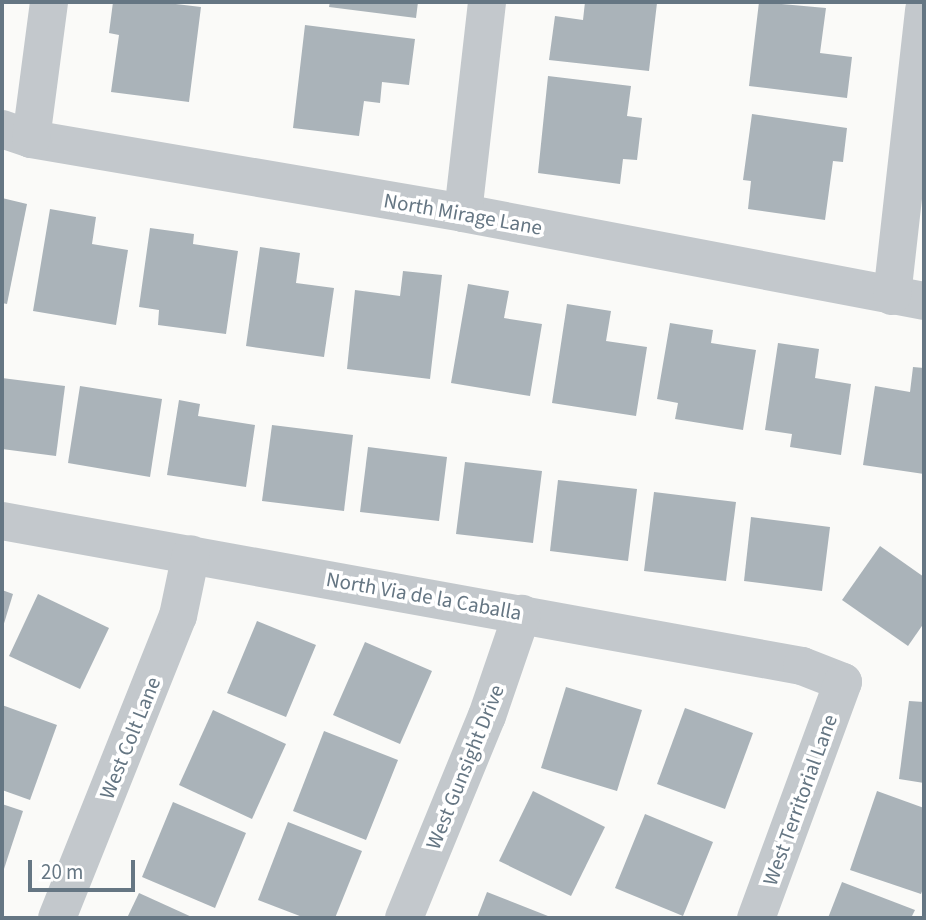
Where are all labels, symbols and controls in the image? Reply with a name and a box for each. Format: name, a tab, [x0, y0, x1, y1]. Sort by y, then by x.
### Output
street label: North Mirage Lane	[382, 188, 544, 240]
street label: North Via de la Caballa	[324, 566, 524, 626]
street label: West Colt Lane	[94, 673, 166, 803]
street label: West Gunsight Drive	[420, 681, 510, 853]
street label: West Territorial Lane	[757, 711, 843, 889]
scale bar	[32, 846, 138, 890]
text: 20 m	[41, 857, 83, 887]

